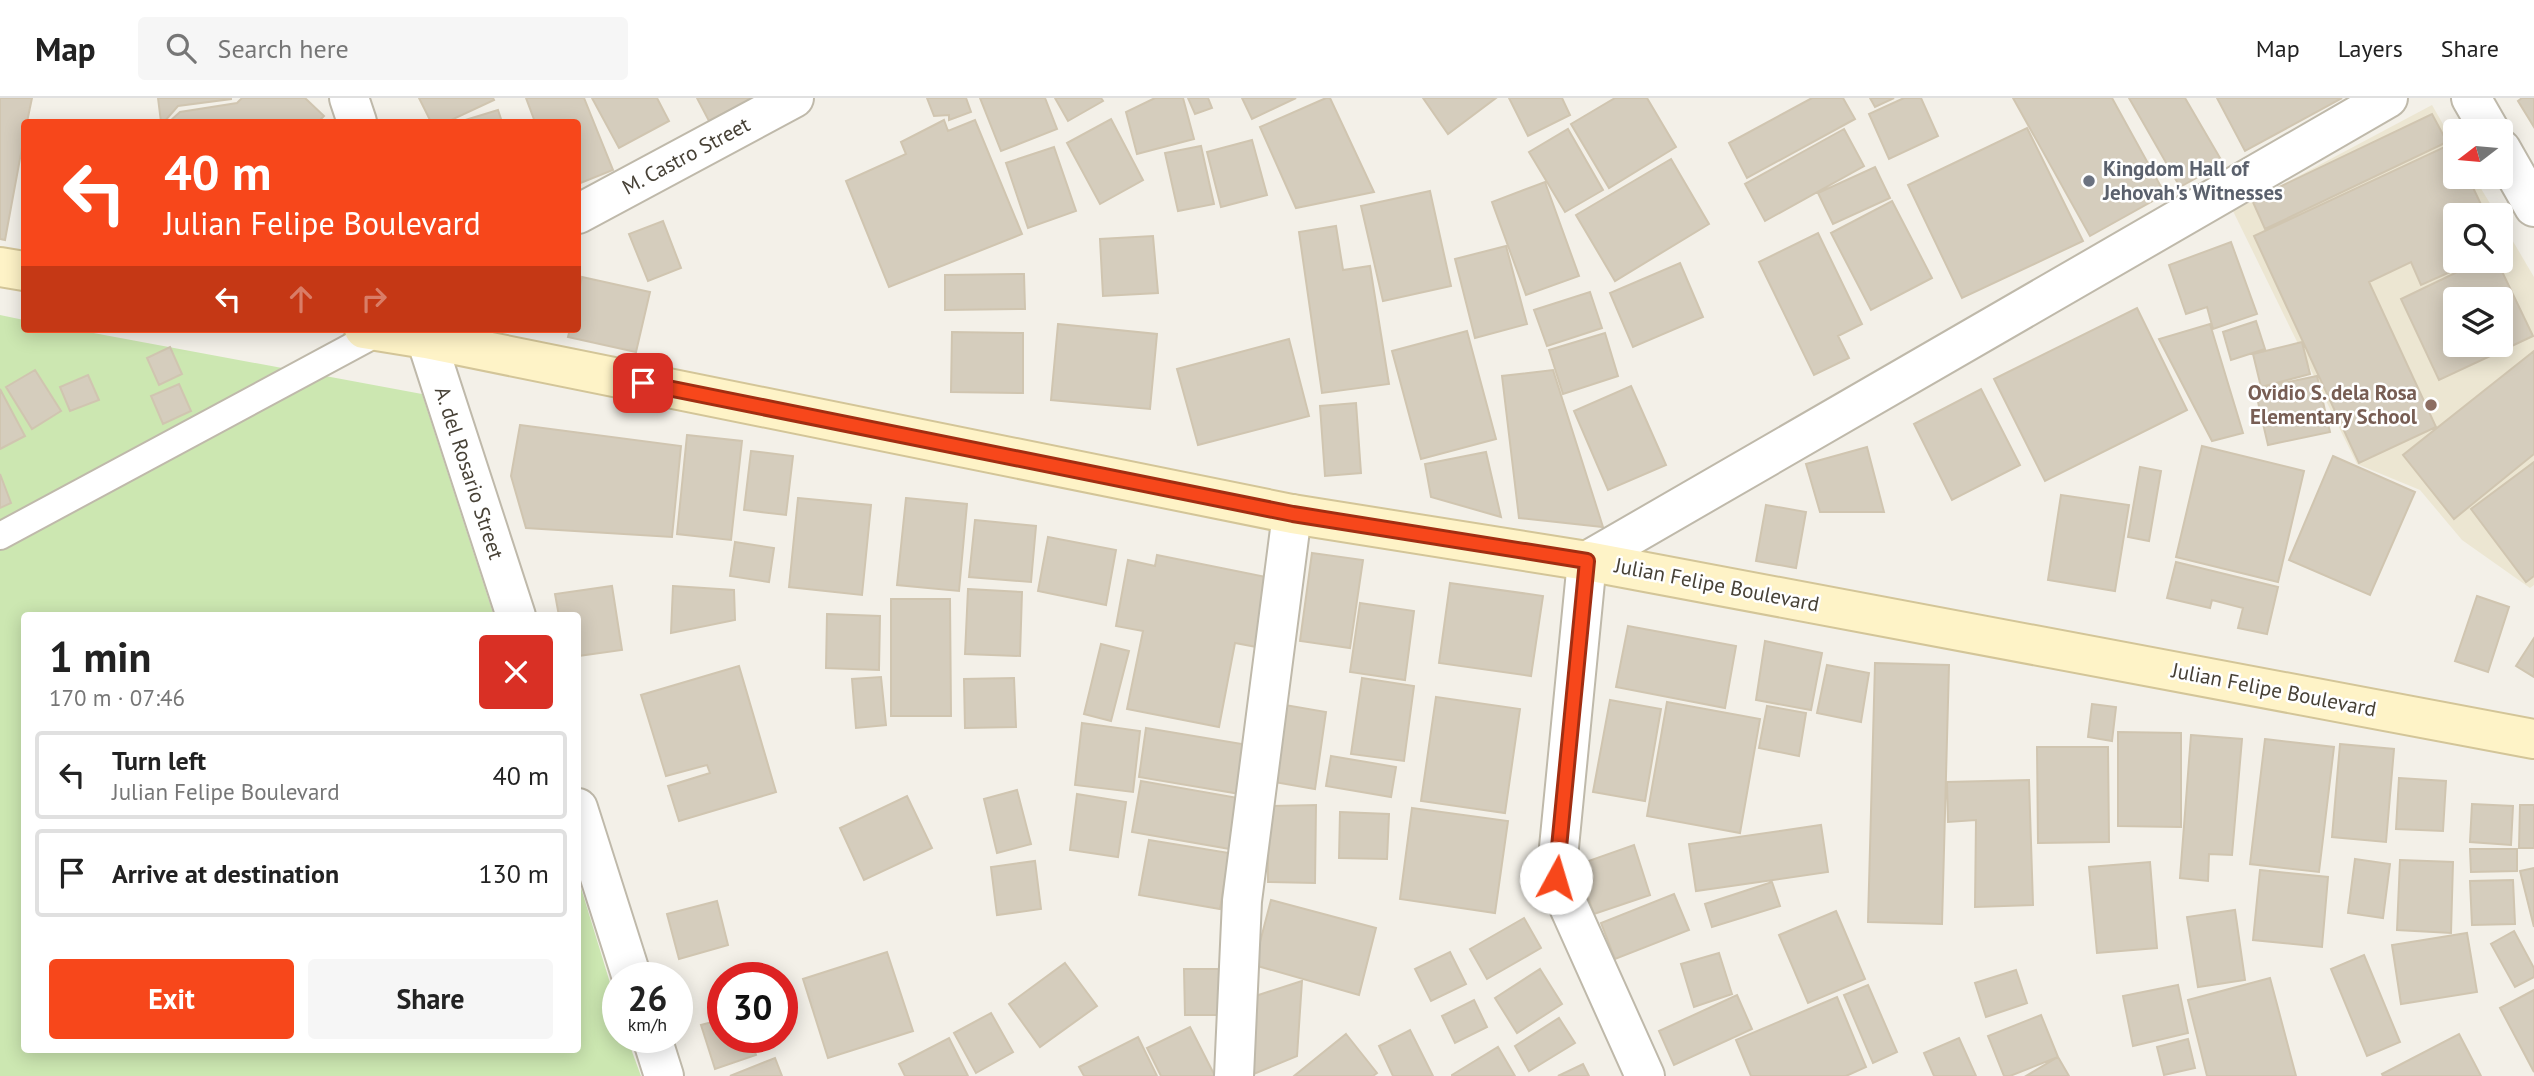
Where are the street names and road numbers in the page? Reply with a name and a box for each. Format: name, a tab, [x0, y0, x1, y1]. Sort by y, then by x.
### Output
street label: M. Castro Street	[617, 111, 754, 201]
street label: A. del Rosario Street	[429, 383, 510, 563]
street label: Julian Felipe Boulevard	[1612, 551, 1822, 618]
street label: Julian Felipe Boulevard	[2169, 656, 2379, 723]

